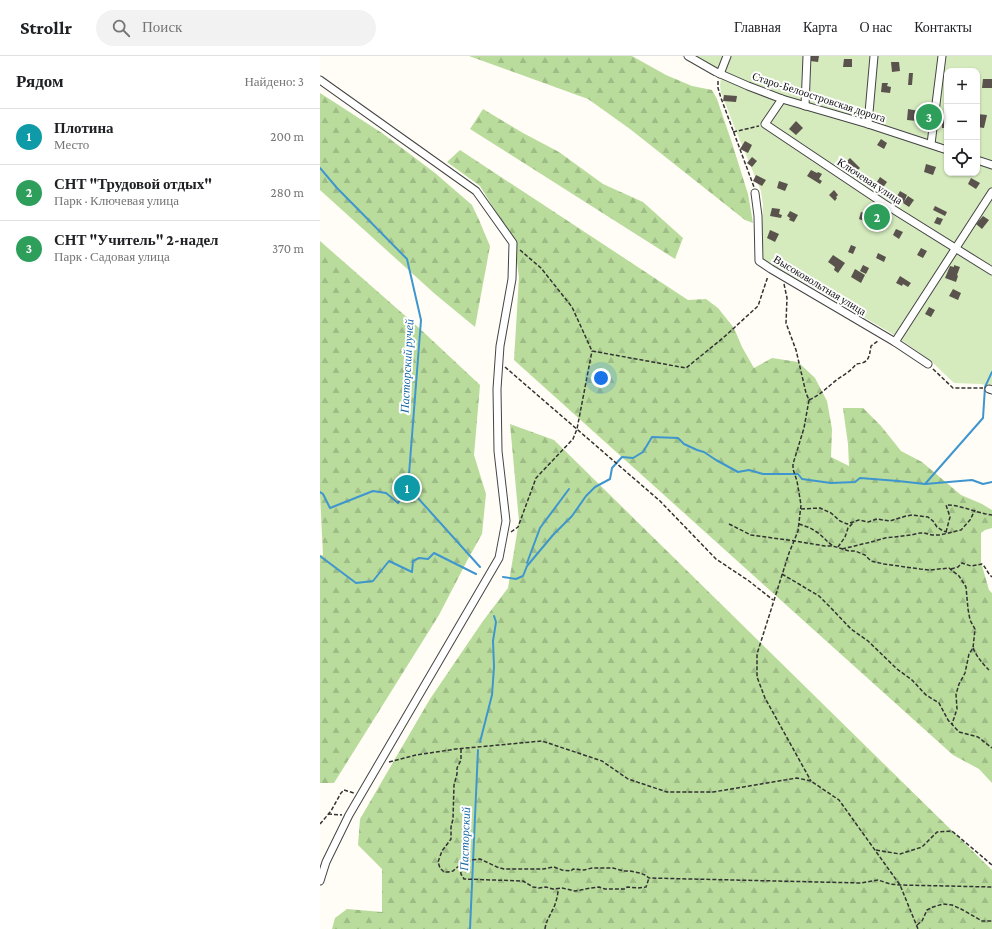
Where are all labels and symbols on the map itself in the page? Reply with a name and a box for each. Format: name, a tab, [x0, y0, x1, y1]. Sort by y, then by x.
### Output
street label: Старо-Белоостровская дорога	[751, 70, 887, 124]
pin: 3	[916, 102, 942, 132]
street label: Ключевая улица	[835, 155, 905, 207]
pin: 2	[864, 202, 890, 232]
street label: Высоковольтная улица	[772, 253, 869, 317]
water label: Пасторский ручей	[397, 319, 416, 414]
your location	[591, 368, 611, 388]
pin: 1	[394, 473, 420, 503]
water label: Пасторский	[457, 807, 473, 872]

